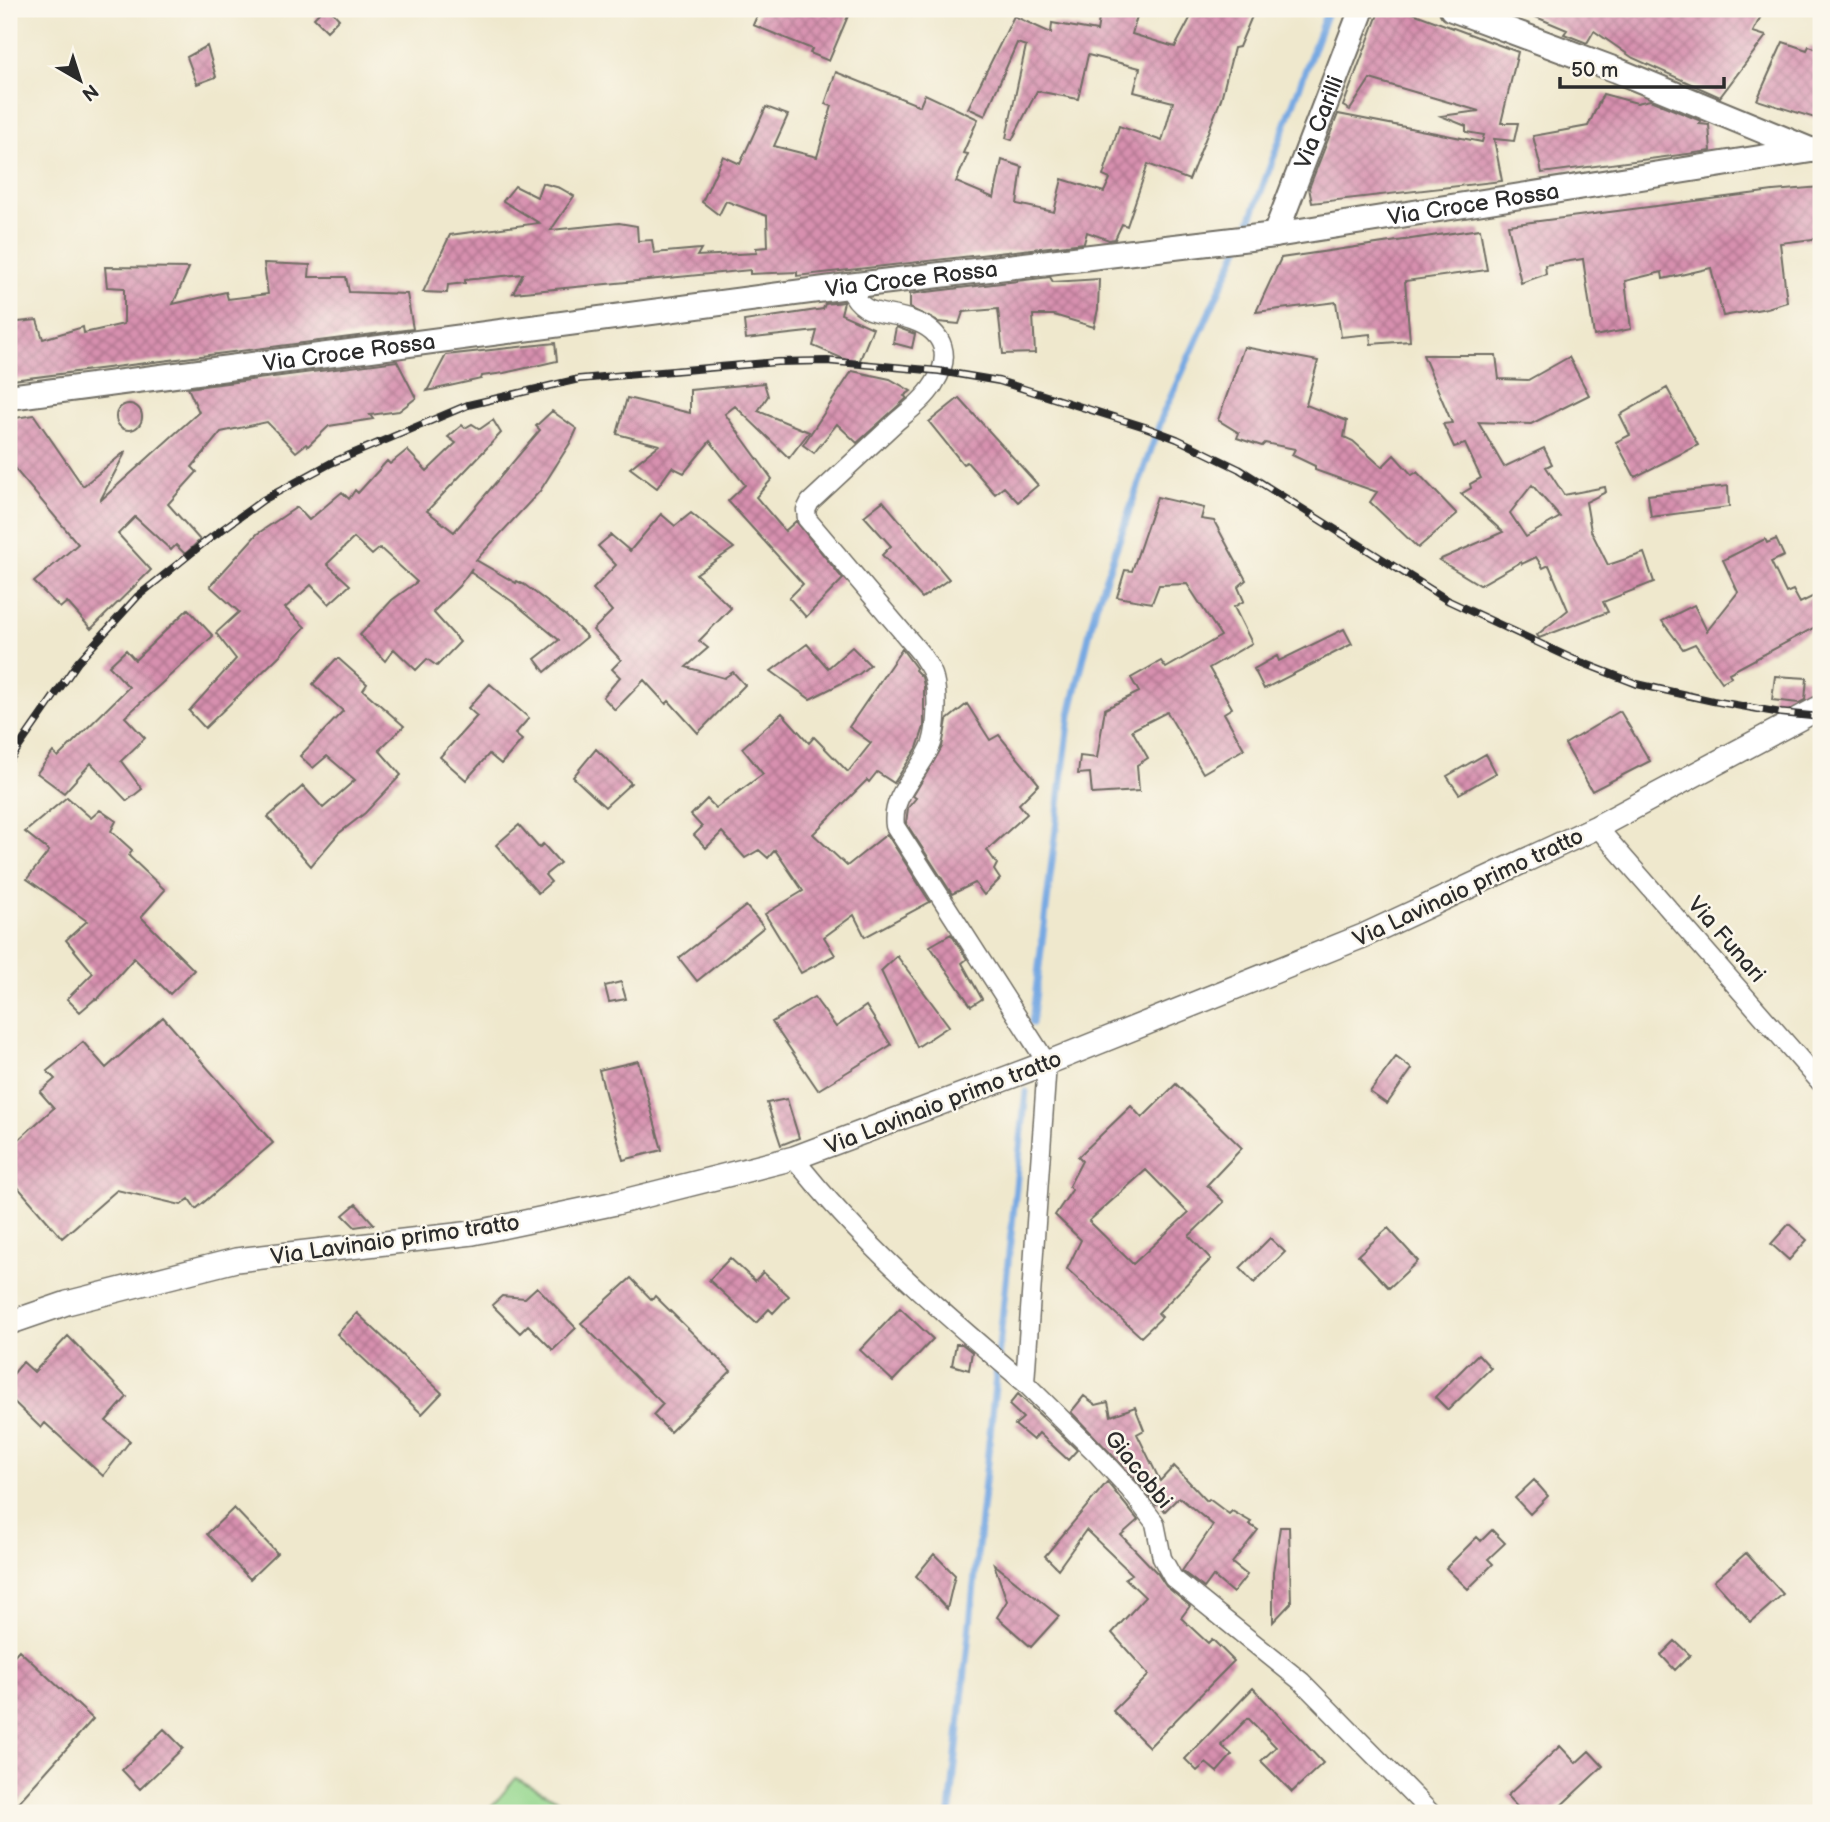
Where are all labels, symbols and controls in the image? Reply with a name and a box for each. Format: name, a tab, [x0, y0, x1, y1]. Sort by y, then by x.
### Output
north arrow	[46, 46, 116, 116]
scale bar	[1560, 46, 1725, 90]
text: 50 m	[1571, 58, 1618, 83]
street label: Via Carilli	[1289, 72, 1350, 173]
text: N	[77, 79, 103, 105]
street label: Via Croce Rossa	[1385, 177, 1561, 232]
street label: Via Croce Rossa	[823, 255, 999, 304]
street label: Via Croce Rossa	[261, 328, 437, 378]
street label: Via Lavinaio primo tratto	[1349, 822, 1588, 954]
street label: Via Funari	[1681, 891, 1771, 988]
street label: Via Lavinaio primo tratto	[821, 1045, 1066, 1161]
street label: Via Lavinaio primo tratto	[269, 1209, 521, 1271]
street label: Giacobbi	[1098, 1425, 1178, 1514]

